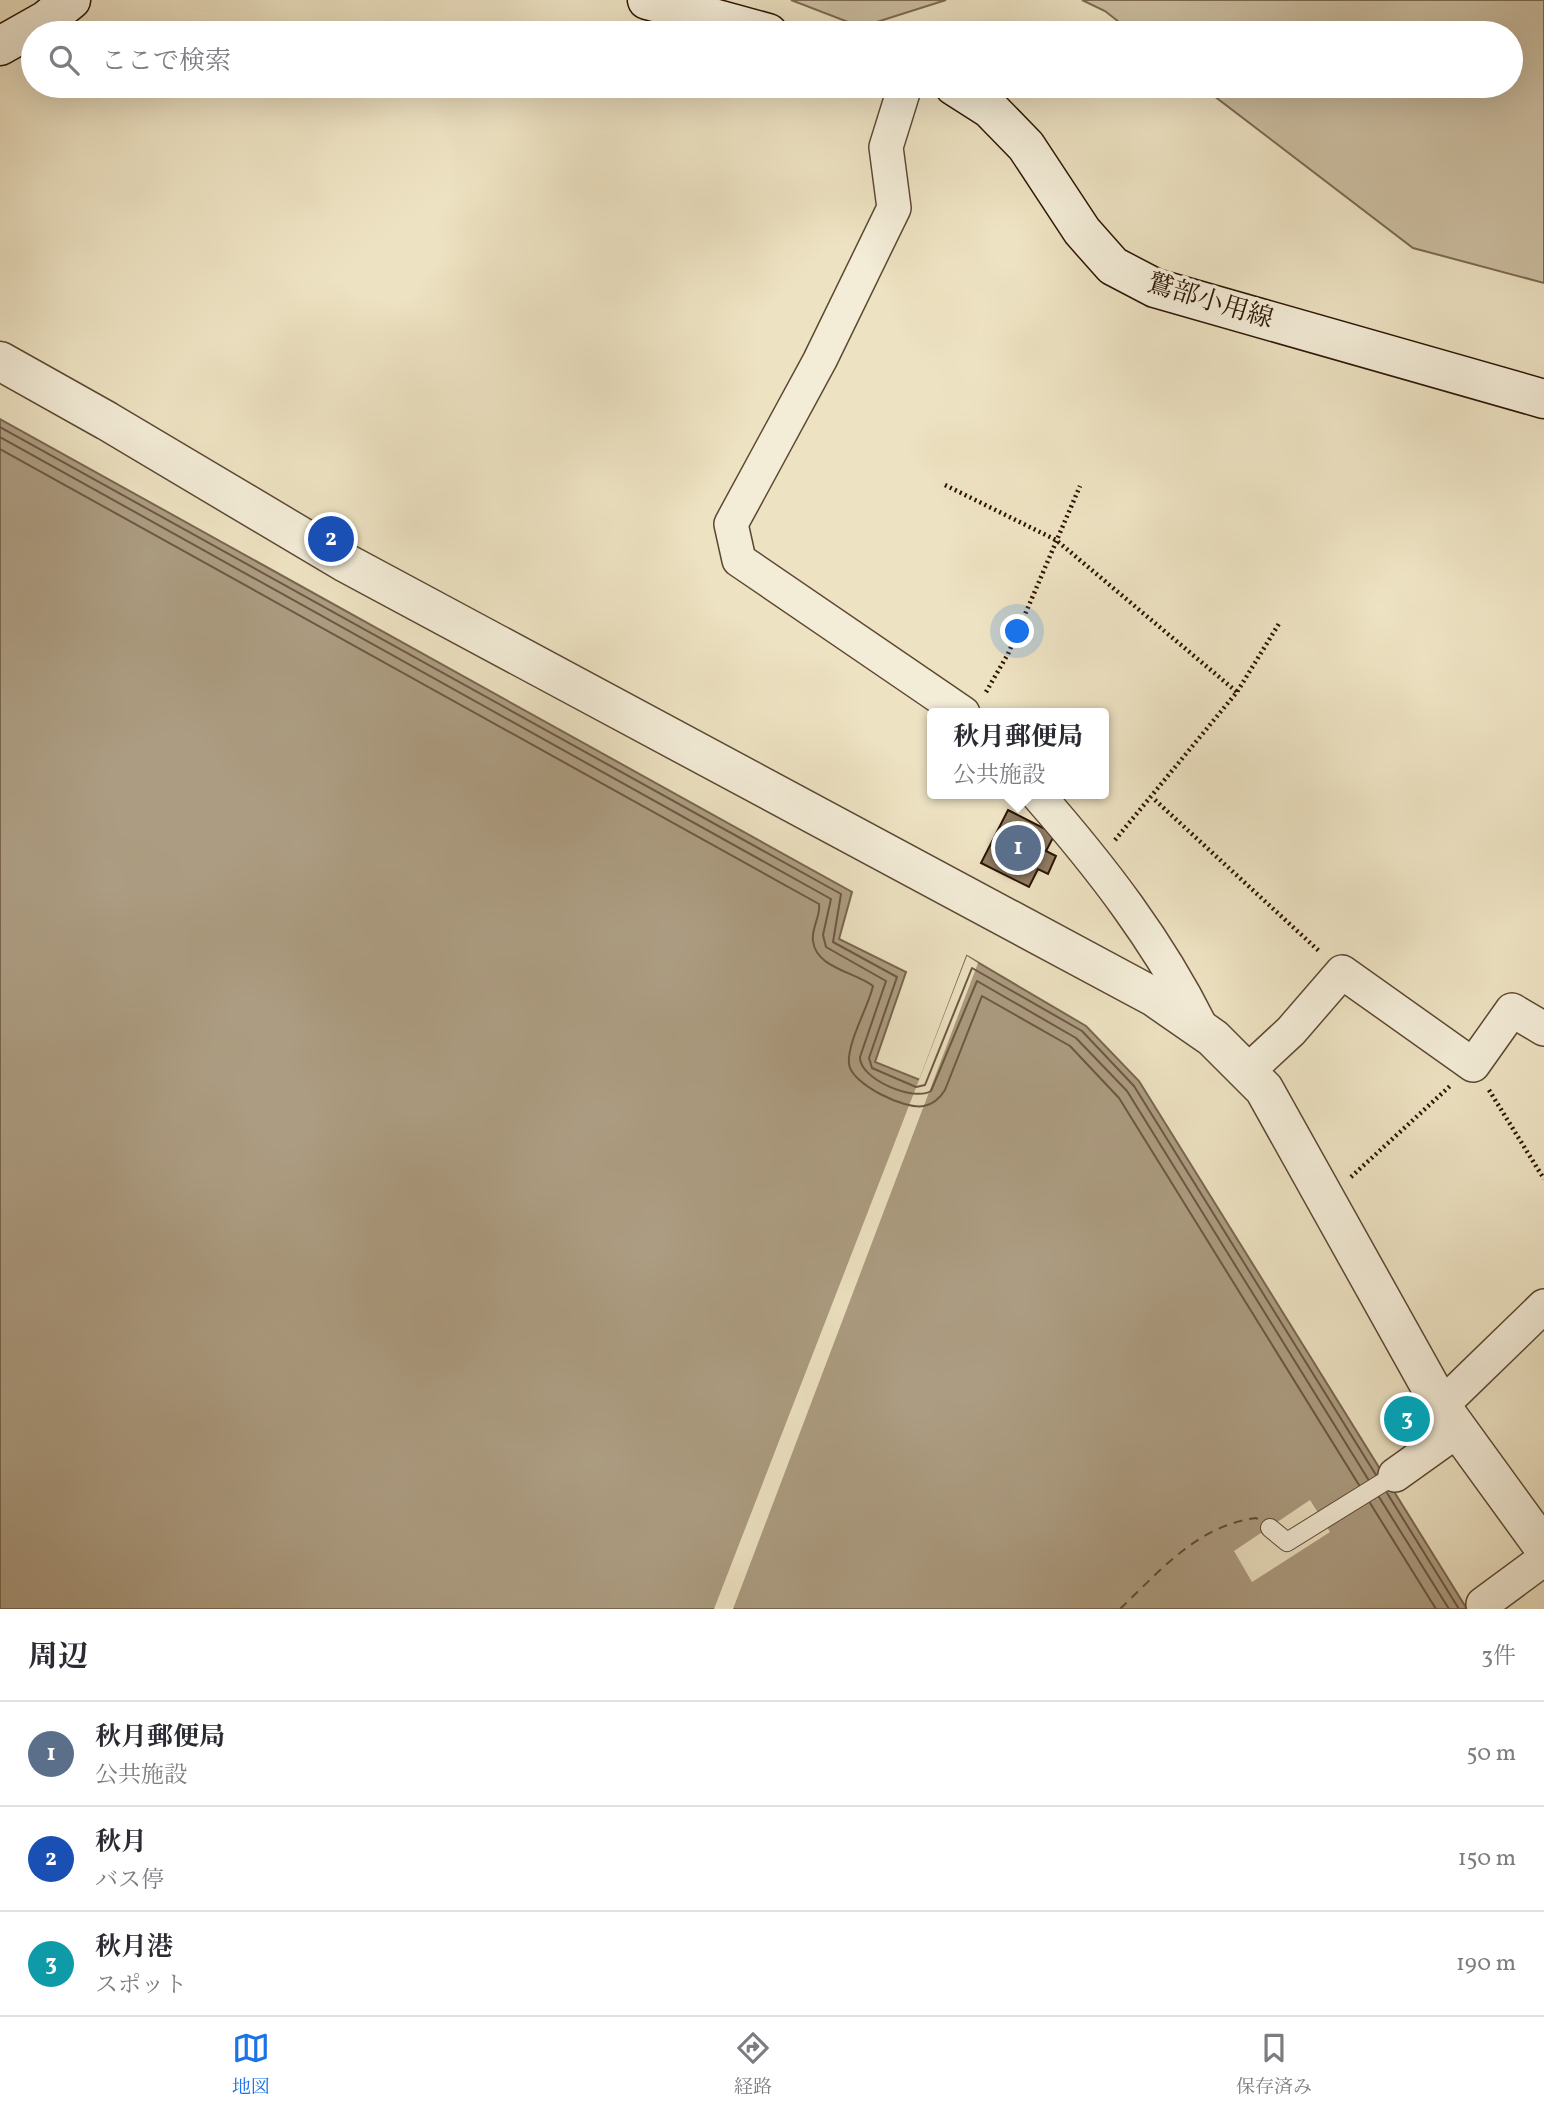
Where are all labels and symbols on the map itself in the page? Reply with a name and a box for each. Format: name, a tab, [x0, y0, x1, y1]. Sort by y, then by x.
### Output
street label: 鷲部小用線	[1143, 266, 1277, 338]
pin: 2	[308, 513, 354, 565]
your location	[1000, 614, 1034, 648]
pin: 1	[995, 822, 1041, 874]
pin: 3	[1384, 1393, 1430, 1445]

